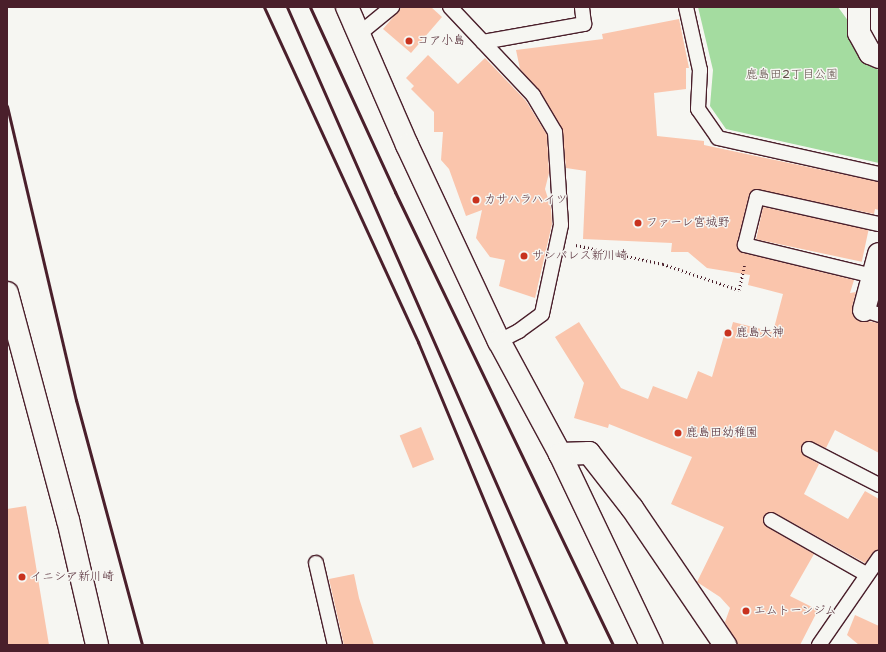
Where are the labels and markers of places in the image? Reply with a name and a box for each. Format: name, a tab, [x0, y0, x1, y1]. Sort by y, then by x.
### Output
place label: コア小島	[417, 34, 465, 48]
marker: コア小島	[404, 36, 414, 46]
place label: カサハラハイツ	[484, 193, 568, 207]
marker: カサハラハイツ	[471, 195, 481, 205]
place label: ファーレ宮城野	[646, 216, 730, 230]
marker: ファーレ宮城野	[633, 218, 643, 228]
place label: サンパレス新川崎	[532, 249, 628, 263]
marker: サンパレス新川崎	[519, 251, 529, 261]
place label: 鹿島大神	[736, 326, 784, 340]
marker: 鹿島大神	[723, 328, 733, 338]
place label: 鹿島田幼稚園	[686, 426, 758, 440]
marker: 鹿島田幼稚園	[673, 428, 683, 438]
place label: イニシア新川崎	[30, 570, 114, 584]
marker: イニシア新川崎	[17, 572, 27, 582]
place label: エムトーンジム	[754, 604, 838, 618]
marker: エムトーンジム	[741, 606, 751, 616]

